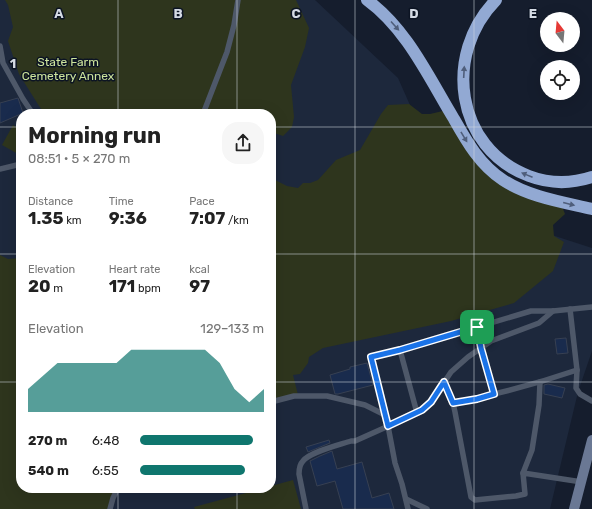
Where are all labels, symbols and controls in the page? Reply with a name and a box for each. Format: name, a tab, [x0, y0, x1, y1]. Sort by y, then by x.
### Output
text: A	[54, 6, 64, 21]
text: B	[173, 6, 183, 21]
text: C	[291, 6, 301, 21]
text: D	[409, 6, 419, 21]
text: E	[529, 6, 537, 21]
north arrow	[540, 12, 580, 52]
map controls	[540, 12, 580, 100]
one-way arrow	[390, 22, 399, 31]
park label: State Farm Cemetery Annex	[22, 55, 115, 83]
text: 1	[10, 56, 16, 71]
button: locate	[540, 60, 580, 100]
one-way arrow	[460, 66, 467, 78]
text: Morning run	[28, 122, 161, 149]
button: share	[222, 122, 264, 164]
one-way arrow	[460, 131, 467, 143]
text: 08:51 · 5 × 270 m	[28, 151, 130, 166]
one-way arrow	[521, 172, 532, 178]
text: Distance	[28, 195, 73, 208]
text: Time	[109, 195, 134, 208]
text: Pace	[189, 195, 215, 208]
one-way arrow	[564, 201, 576, 207]
text: 1.35	[28, 208, 63, 228]
text: 9:36	[109, 208, 147, 228]
text: 7:07	[189, 208, 225, 228]
text: km	[63, 214, 82, 227]
text: /km	[225, 214, 249, 227]
text: Elevation	[28, 263, 75, 276]
text: Heart rate	[109, 263, 161, 276]
text: kcal	[189, 263, 210, 276]
text: 20	[28, 276, 51, 296]
text: 171	[109, 276, 135, 296]
text: 97	[189, 276, 210, 296]
text: m	[51, 282, 63, 295]
text: bpm	[135, 282, 161, 295]
pin	[460, 310, 494, 344]
icon: arrive	[466, 316, 488, 338]
text: Elevation	[28, 321, 84, 336]
text: 129–133 m	[200, 321, 264, 336]
text: 270 m	[28, 433, 67, 448]
text: 6:48	[92, 433, 120, 448]
text: 540 m	[28, 463, 69, 478]
text: 6:55	[92, 463, 119, 478]

